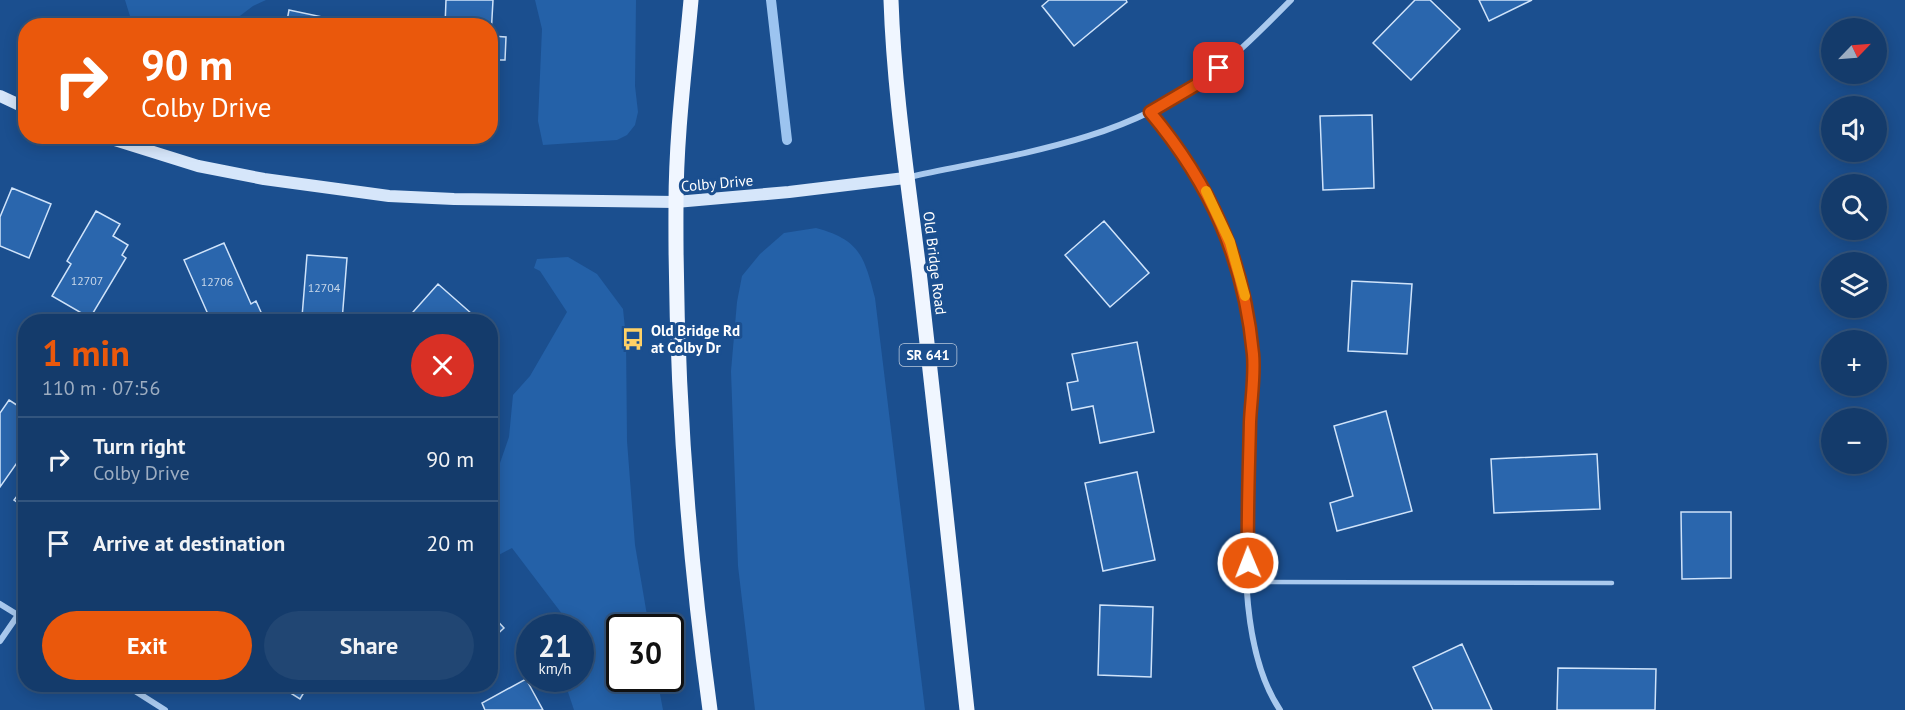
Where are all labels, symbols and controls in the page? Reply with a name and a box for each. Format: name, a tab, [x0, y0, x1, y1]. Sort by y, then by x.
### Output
north arrow	[1821, 18, 1887, 84]
map controls	[1821, 18, 1887, 474]
text: 90 m	[141, 37, 233, 92]
icon: right	[42, 42, 120, 120]
pin	[1193, 42, 1244, 93]
icon: arrive	[1202, 51, 1235, 84]
text: Colby Drive	[141, 90, 271, 124]
button: sound	[1821, 96, 1887, 162]
street label: Colby Drive	[680, 170, 754, 196]
button: search	[1821, 174, 1887, 240]
street label: Old Bridge Road	[919, 210, 951, 316]
button: layers	[1821, 252, 1887, 318]
house number: 12707	[71, 273, 103, 288]
house number: 12706	[201, 274, 233, 289]
house number: 12704	[308, 280, 341, 295]
place label: Old Bridge Rd at Colby Dr	[651, 321, 740, 357]
bus stop icon: Old Bridge Rd at Colby Dr	[620, 326, 646, 352]
text: 1 min	[42, 329, 130, 376]
button: +	[1821, 330, 1887, 396]
button: close	[411, 334, 474, 397]
road number: SR 641	[900, 344, 956, 366]
text: 110 m · 07:56	[42, 375, 160, 401]
button: −	[1821, 408, 1887, 474]
text: Turn right	[93, 432, 185, 460]
icon: right	[42, 443, 75, 476]
text: 90 m	[426, 445, 474, 473]
text: Colby Drive	[93, 460, 190, 486]
icon: arrive	[42, 527, 75, 560]
text: Arrive at destination	[93, 529, 285, 557]
text: 20 m	[426, 529, 474, 557]
position arrow	[1216, 531, 1280, 595]
button: Exit	[42, 611, 252, 680]
button: Share	[264, 611, 474, 680]
speed limit sign: 30	[606, 614, 684, 692]
text: 21	[538, 626, 572, 665]
text: km/h	[539, 659, 571, 678]

